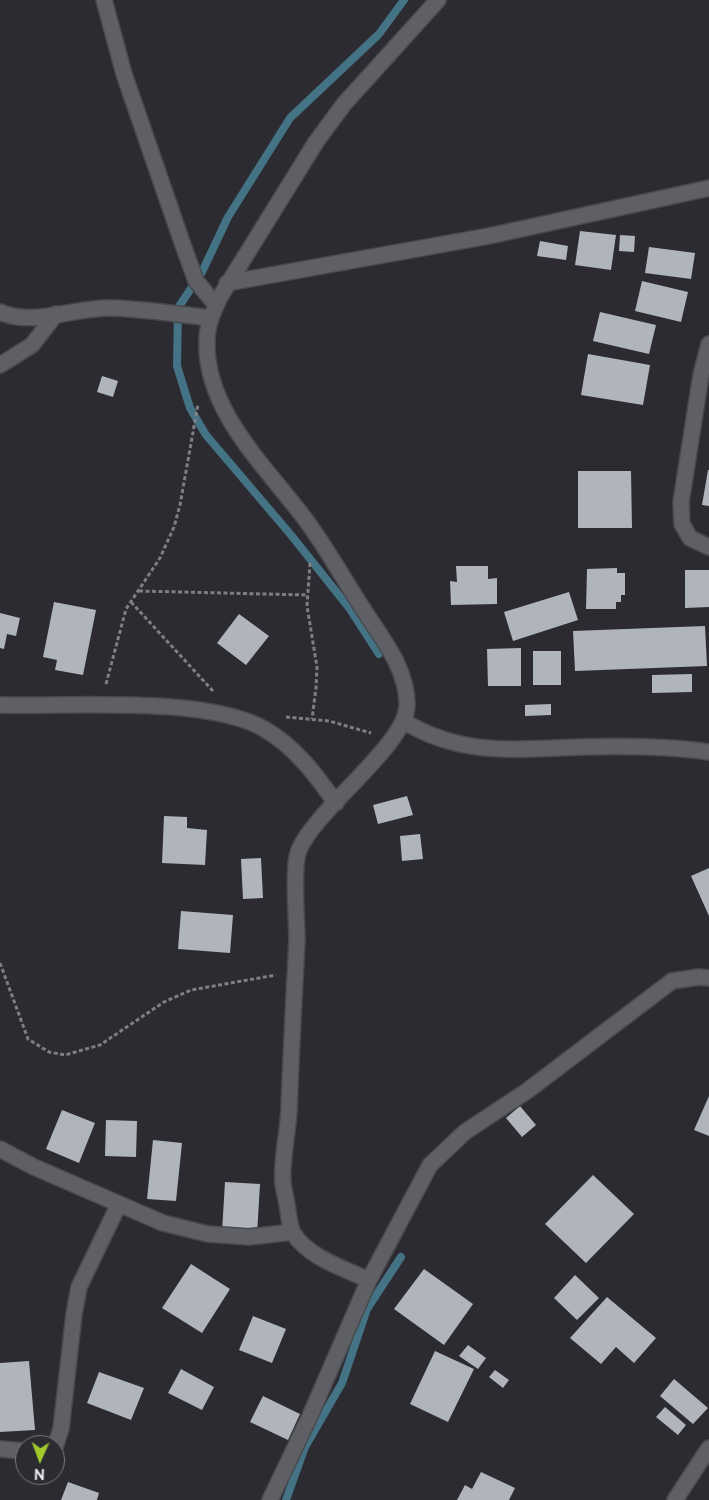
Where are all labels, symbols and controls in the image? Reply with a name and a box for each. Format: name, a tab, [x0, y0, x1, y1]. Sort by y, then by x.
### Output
north arrow	[15, 1435, 65, 1485]
text: N	[34, 1466, 45, 1482]

